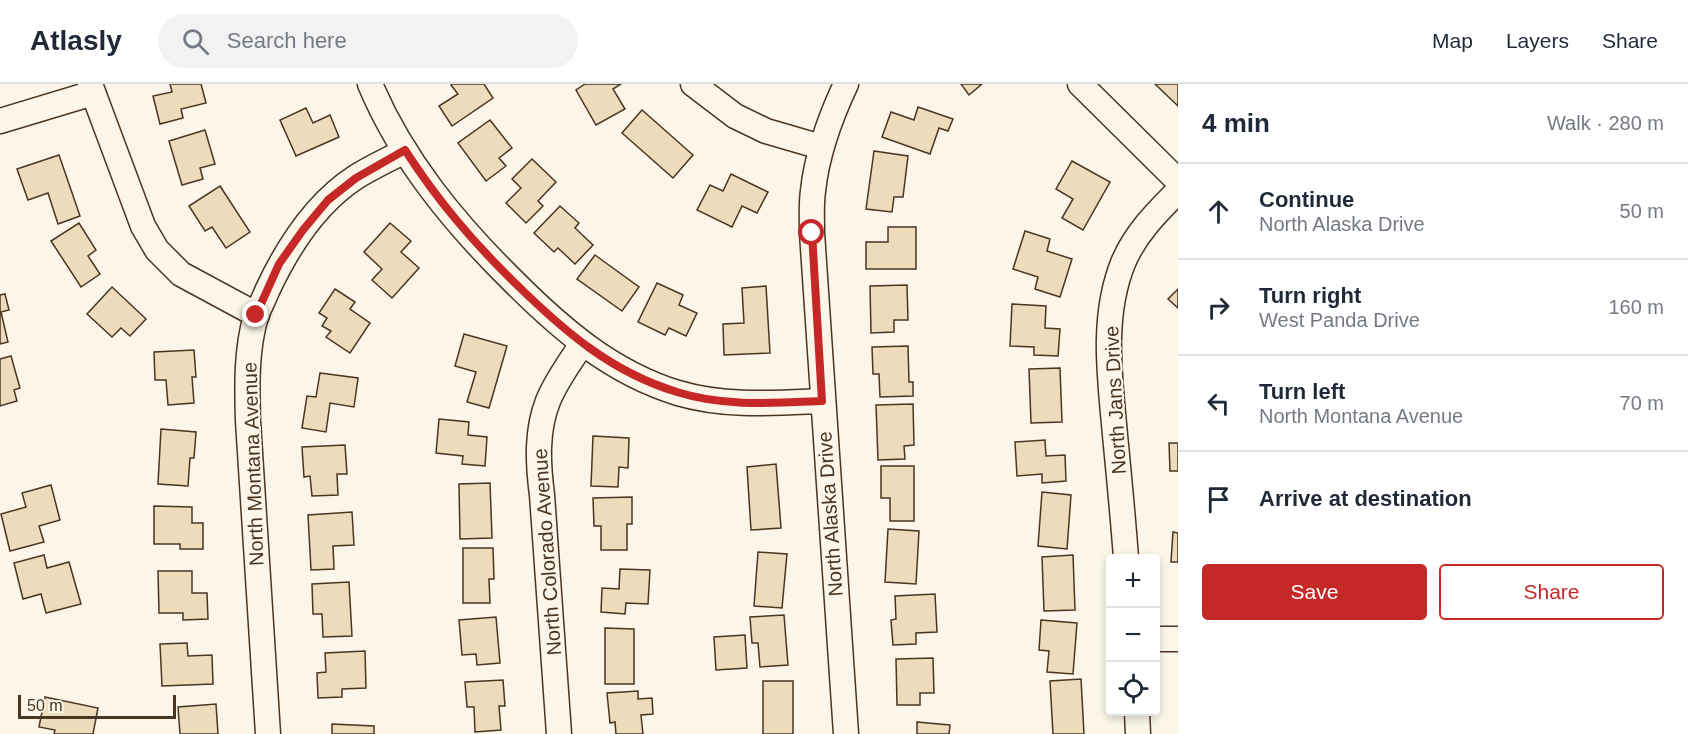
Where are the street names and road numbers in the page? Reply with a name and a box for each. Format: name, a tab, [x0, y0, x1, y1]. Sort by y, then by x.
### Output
street label: North Jans Drive	[1100, 325, 1130, 475]
street label: North Montana Avenue	[238, 362, 268, 566]
street label: North Alaska Drive	[813, 431, 847, 597]
street label: North Colorado Avenue	[529, 448, 565, 656]

